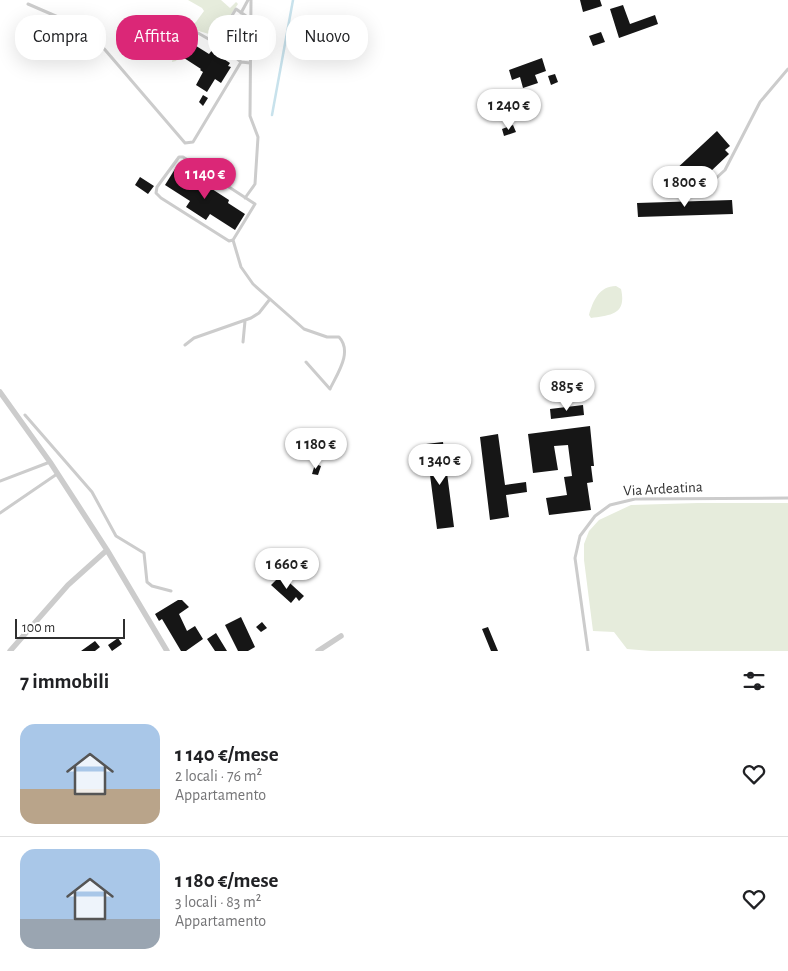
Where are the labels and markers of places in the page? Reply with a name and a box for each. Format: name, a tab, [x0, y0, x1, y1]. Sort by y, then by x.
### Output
pin: 1 240 €	[463, 88, 555, 131]
pin: 1 140 €	[159, 158, 251, 200]
pin: 1 800 €	[639, 166, 731, 208]
pin: 885 €	[532, 370, 602, 412]
pin: 1 180 €	[270, 428, 362, 470]
pin: 1 340 €	[394, 444, 486, 486]
pin: 1 660 €	[241, 548, 333, 590]

